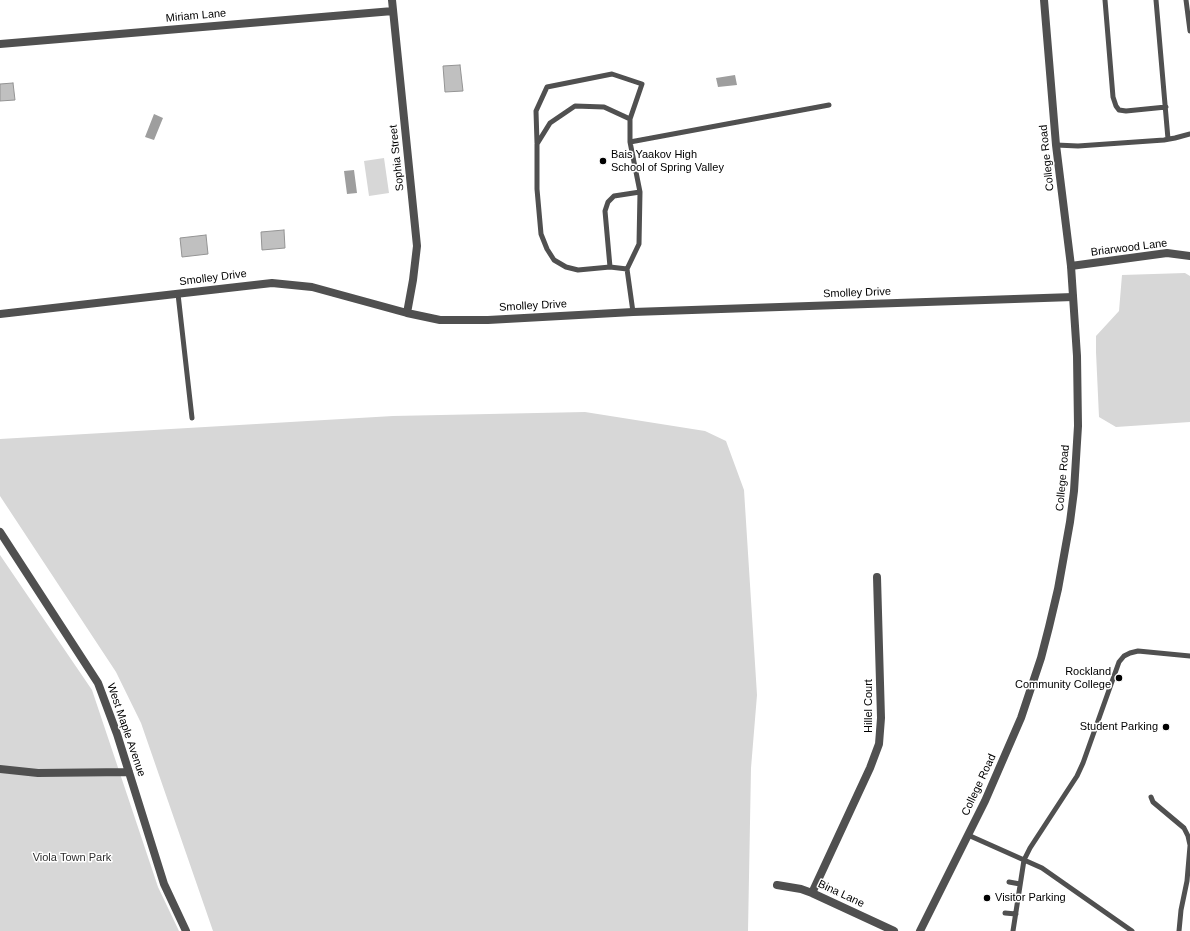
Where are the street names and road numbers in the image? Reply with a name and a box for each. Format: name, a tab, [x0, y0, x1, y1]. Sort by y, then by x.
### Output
street label: Miriam Lane	[165, 7, 227, 25]
street label: Sophia Street	[387, 124, 407, 192]
street label: College Road	[1037, 124, 1057, 192]
street label: Briarwood Lane	[1090, 237, 1168, 259]
street label: Smolley Drive	[179, 267, 247, 289]
street label: Smolley Drive	[823, 285, 891, 301]
street label: Smolley Drive	[499, 298, 567, 314]
street label: College Road	[1054, 444, 1072, 512]
street label: Hillel Court	[862, 679, 876, 733]
street label: West Maple Avenue	[104, 682, 148, 778]
street label: College Road	[959, 752, 999, 818]
street label: Bina Lane	[816, 878, 866, 910]

